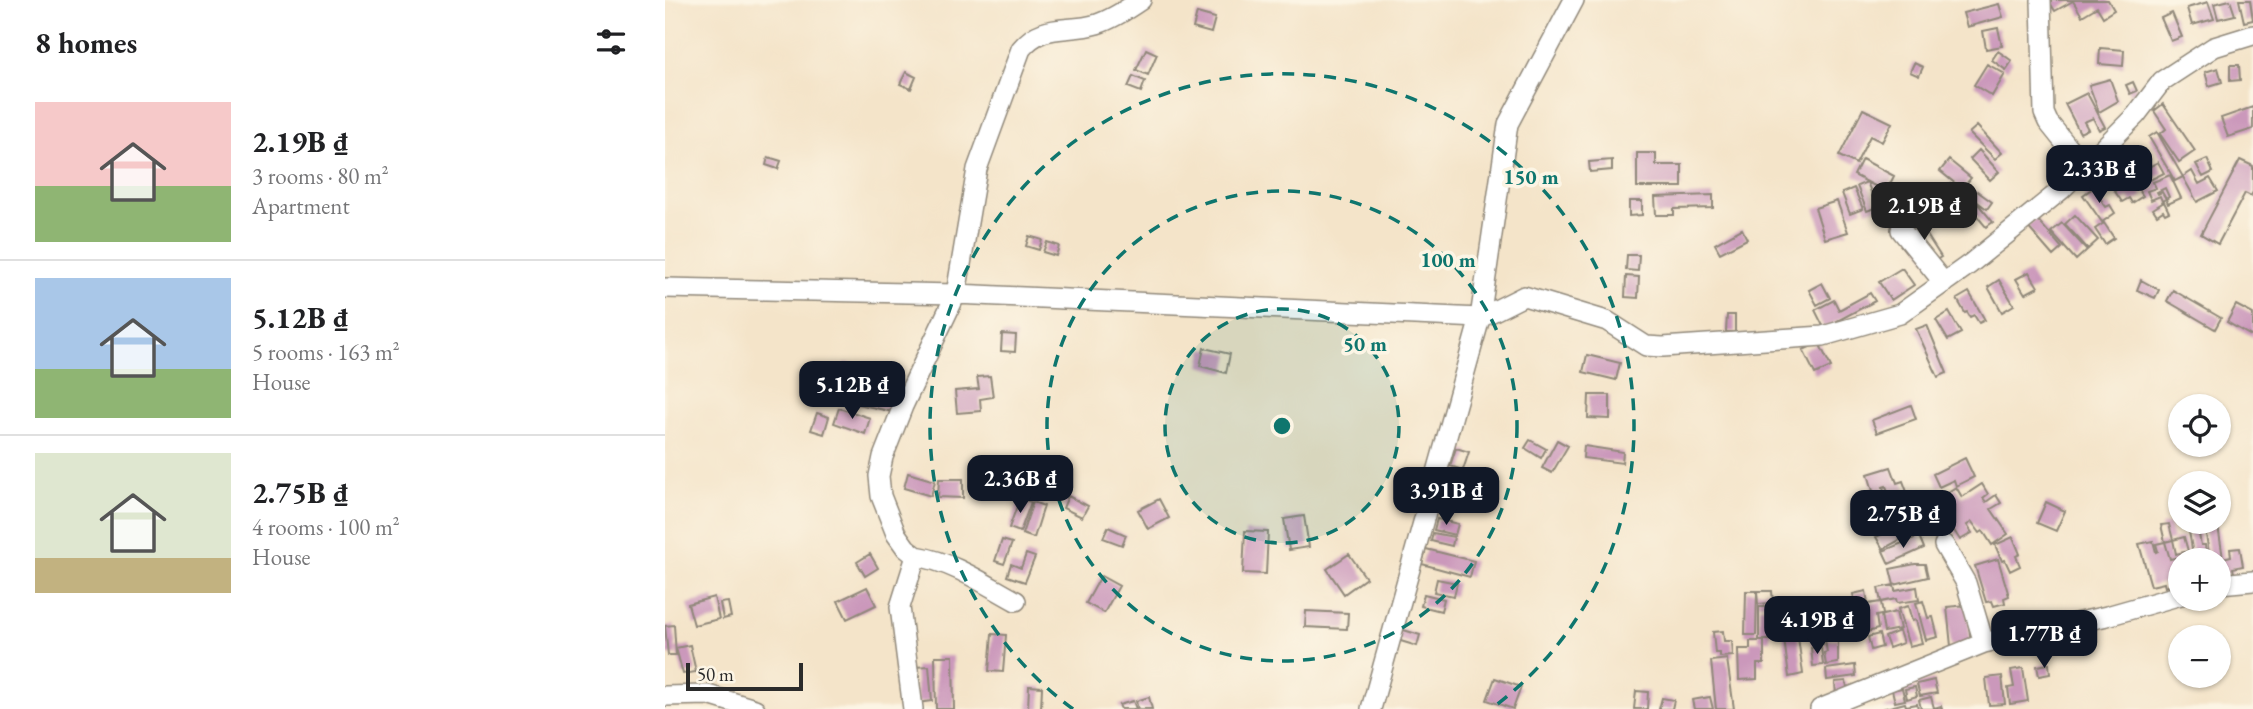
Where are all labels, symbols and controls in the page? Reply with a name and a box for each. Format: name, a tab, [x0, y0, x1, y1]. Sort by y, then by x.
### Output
text: 8 homes	[35, 23, 137, 62]
icon: filters	[592, 23, 630, 61]
text: 2.19B ₫	[252, 122, 348, 161]
icon: home	[91, 130, 175, 214]
pin: 2.33B ₫	[2034, 146, 2164, 205]
text: 2.33B ₫	[2062, 153, 2136, 183]
text: 3 rooms · 80 m²	[252, 161, 389, 191]
text: 150 m	[1503, 163, 1559, 190]
pin: 2.19B ₫	[1859, 182, 1989, 242]
text: 2.19B ₫	[1887, 190, 1961, 220]
text: Apartment	[252, 191, 350, 221]
text: 100 m	[1420, 246, 1476, 273]
text: 5.12B ₫	[252, 298, 348, 337]
icon: home	[91, 306, 175, 390]
text: 50 m	[1343, 330, 1387, 357]
text: 5 rooms · 163 m²	[252, 337, 400, 367]
pin: 5.12B ₫	[787, 362, 917, 421]
text: House	[252, 367, 311, 397]
text: 5.12B ₫	[815, 369, 889, 399]
map controls	[2168, 394, 2231, 688]
button: locate	[2168, 394, 2231, 457]
centre of rings	[1270, 414, 1294, 438]
pin: 2.36B ₫	[955, 456, 1085, 515]
text: 2.36B ₫	[983, 463, 1057, 493]
pin: 3.91B ₫	[1381, 468, 1511, 527]
button: layers	[2168, 471, 2231, 534]
text: 2.75B ₫	[252, 473, 348, 512]
text: 3.91B ₫	[1409, 475, 1483, 505]
icon: home	[91, 481, 175, 565]
pin: 2.75B ₫	[1838, 490, 1968, 550]
text: 2.75B ₫	[1866, 498, 1940, 528]
text: 4 rooms · 100 m²	[252, 512, 400, 542]
text: House	[252, 542, 311, 572]
button: +	[2168, 548, 2231, 611]
pin: 4.19B ₫	[1752, 596, 1882, 656]
text: 4.19B ₫	[1780, 604, 1854, 634]
pin: 1.77B ₫	[1979, 610, 2109, 670]
text: 1.77B ₫	[2007, 618, 2081, 648]
button: −	[2168, 625, 2231, 688]
scale bar	[686, 660, 803, 692]
text: 50 m	[697, 662, 734, 687]

